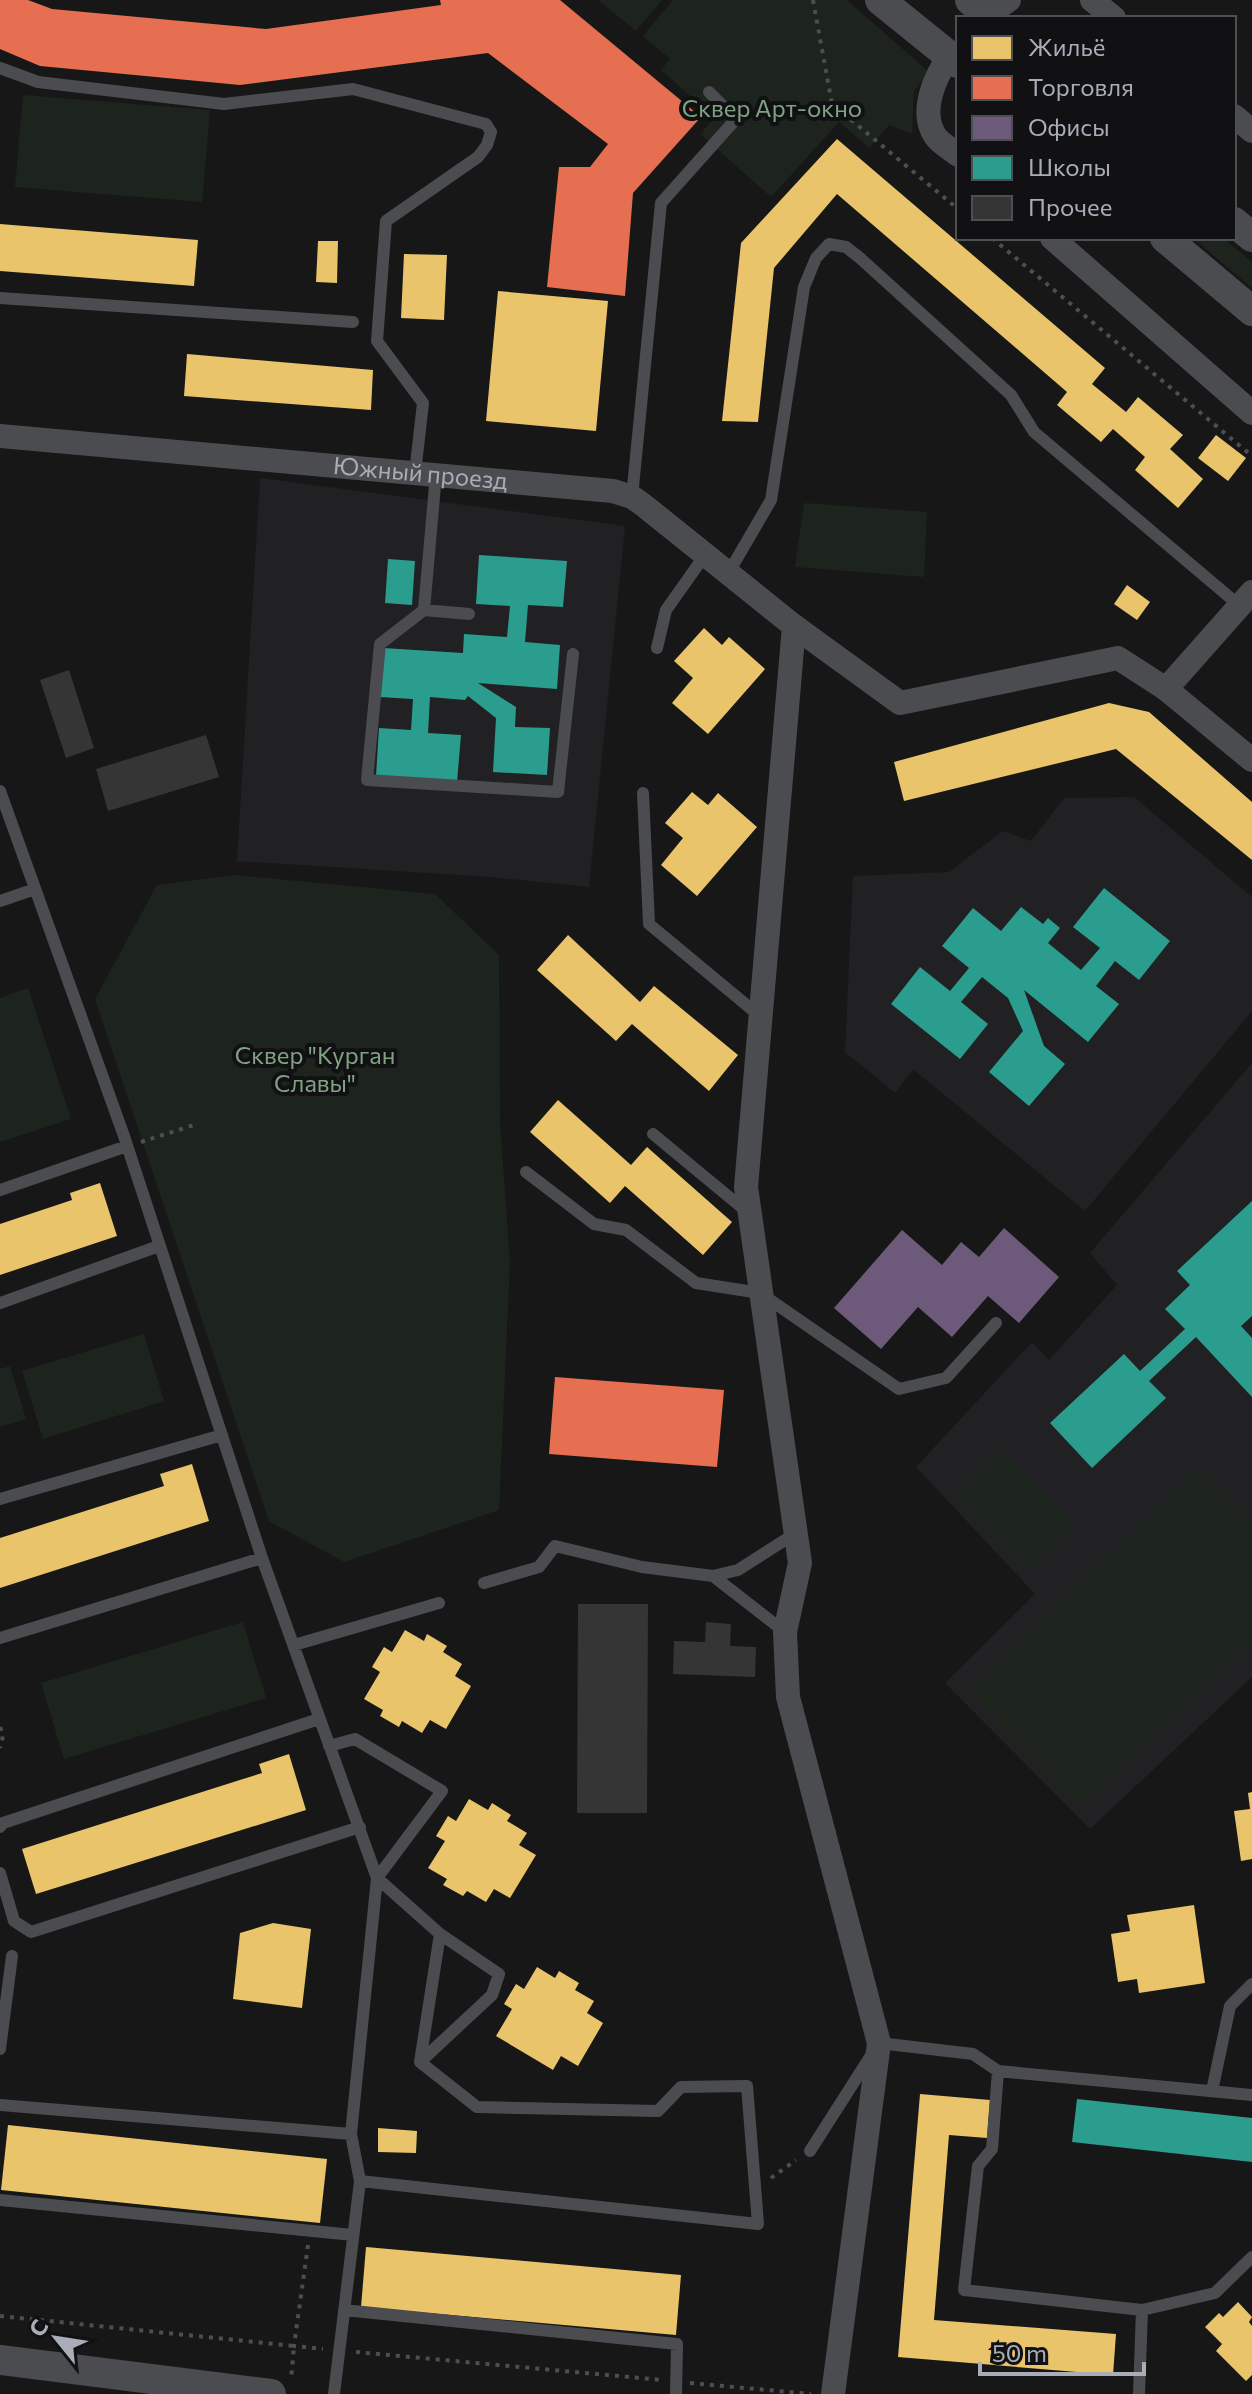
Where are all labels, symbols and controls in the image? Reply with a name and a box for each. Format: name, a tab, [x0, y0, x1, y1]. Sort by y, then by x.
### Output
legend	[956, 16, 1236, 240]
text: Жильё	[1028, 32, 1105, 61]
text: Торговля	[1028, 72, 1134, 101]
park label: Сквер Арт-окно	[682, 93, 862, 122]
text: Офисы	[1028, 112, 1110, 141]
text: Школы	[1028, 152, 1111, 181]
text: Прочее	[1028, 192, 1112, 221]
street label: Южный проезд	[332, 450, 509, 494]
park label: Сквер "Курган Славы"	[235, 1040, 395, 1097]
north arrow	[16, 2298, 96, 2378]
text: С	[23, 2314, 54, 2341]
scale bar	[980, 2326, 1144, 2376]
text: 50 m	[992, 2338, 1047, 2367]

